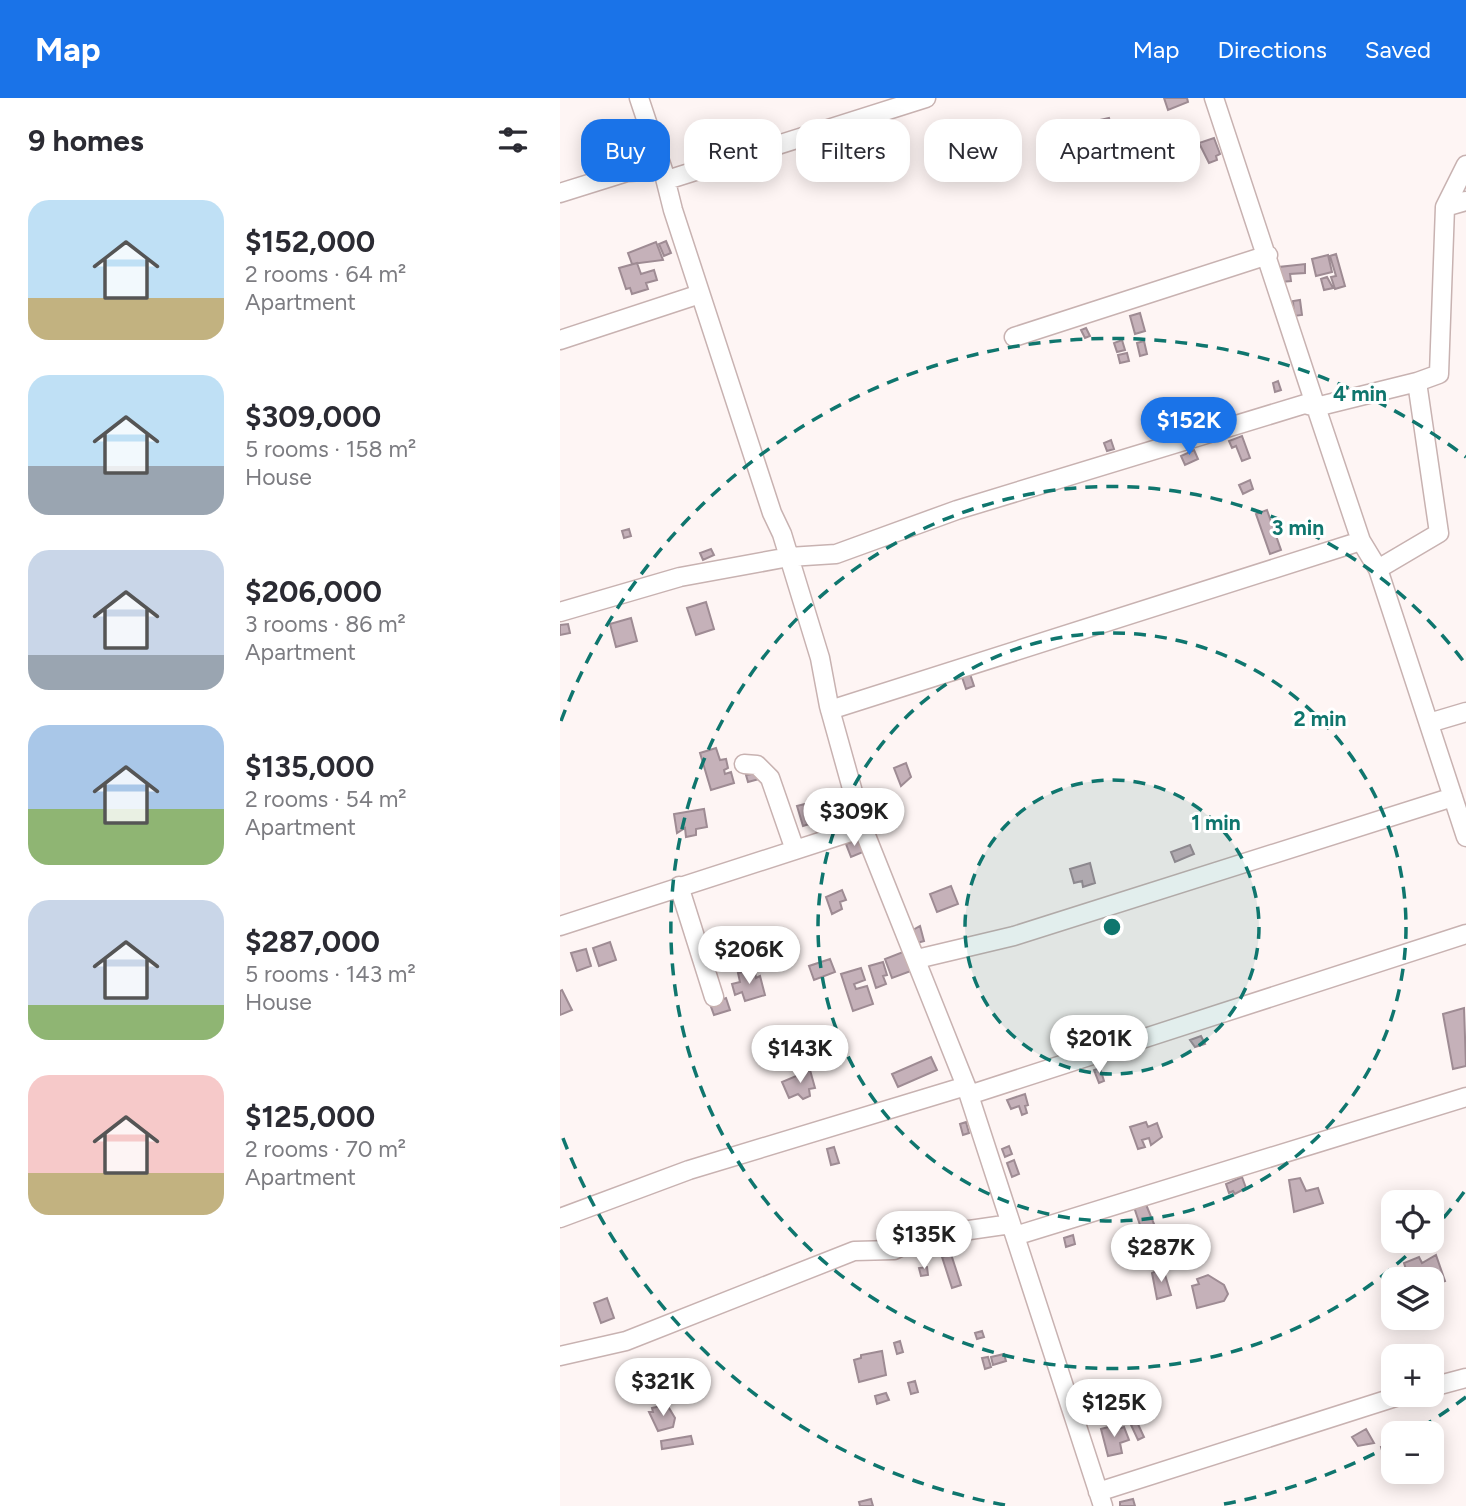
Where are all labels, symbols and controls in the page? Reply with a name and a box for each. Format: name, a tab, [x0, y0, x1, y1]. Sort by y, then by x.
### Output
text: Map	[35, 30, 101, 69]
text: Map	[1133, 35, 1179, 64]
text: Directions	[1217, 35, 1327, 64]
text: Saved	[1365, 35, 1431, 64]
chip: Buy	[581, 119, 670, 182]
chip: Rent	[684, 119, 782, 182]
chip: Filters	[796, 119, 910, 182]
chip: New	[924, 119, 1022, 182]
chip: Apartment	[1036, 119, 1200, 182]
icon: filters	[494, 121, 532, 159]
text: 9 homes	[28, 122, 144, 159]
text: $152,000	[245, 223, 375, 260]
icon: home	[84, 228, 168, 312]
text: 2 rooms · 64 m²	[245, 260, 406, 288]
text: Apartment	[245, 288, 356, 316]
text: 4 min	[1333, 381, 1387, 406]
text: $309,000	[245, 398, 381, 435]
pin: $152K	[1140, 398, 1238, 457]
icon: home	[84, 403, 168, 487]
text: $152K	[1157, 406, 1221, 434]
text: 5 rooms · 158 m²	[245, 435, 416, 463]
text: House	[245, 463, 312, 491]
text: 3 min	[1272, 515, 1324, 540]
text: $206,000	[245, 573, 382, 610]
icon: home	[84, 578, 168, 662]
text: 3 rooms · 86 m²	[245, 610, 406, 638]
text: Apartment	[245, 638, 356, 666]
text: 2 min	[1294, 706, 1346, 731]
text: $135,000	[245, 748, 374, 785]
icon: home	[84, 753, 168, 837]
text: 2 rooms · 54 m²	[245, 785, 407, 813]
pin: $309K	[805, 788, 903, 848]
text: $309K	[819, 797, 889, 825]
text: 1 min	[1191, 810, 1241, 835]
text: Apartment	[245, 813, 356, 841]
centre of rings	[1100, 915, 1124, 939]
text: $287,000	[245, 923, 380, 960]
pin: $206K	[700, 926, 798, 986]
icon: home	[84, 928, 168, 1012]
text: $206K	[714, 935, 784, 963]
text: 5 rooms · 143 m²	[245, 960, 416, 988]
text: House	[245, 988, 312, 1016]
pin: $201K	[1050, 1016, 1148, 1075]
text: $201K	[1066, 1024, 1132, 1052]
pin: $143K	[751, 1026, 849, 1085]
text: $143K	[767, 1034, 833, 1062]
text: $125,000	[245, 1098, 375, 1135]
icon: home	[84, 1103, 168, 1187]
text: 2 rooms · 70 m²	[245, 1135, 406, 1163]
text: Apartment	[245, 1163, 356, 1191]
map controls	[1381, 1190, 1444, 1484]
button: locate	[1381, 1190, 1444, 1253]
pin: $135K	[875, 1212, 973, 1271]
text: $135K	[892, 1220, 956, 1248]
pin: $287K	[1112, 1224, 1210, 1284]
text: $287K	[1127, 1233, 1195, 1261]
button: layers	[1381, 1267, 1444, 1330]
button: +	[1381, 1344, 1444, 1407]
pin: $321K	[614, 1358, 712, 1418]
text: $321K	[631, 1367, 695, 1395]
pin: $125K	[1065, 1380, 1163, 1439]
text: $125K	[1082, 1388, 1146, 1416]
button: −	[1381, 1421, 1444, 1484]

